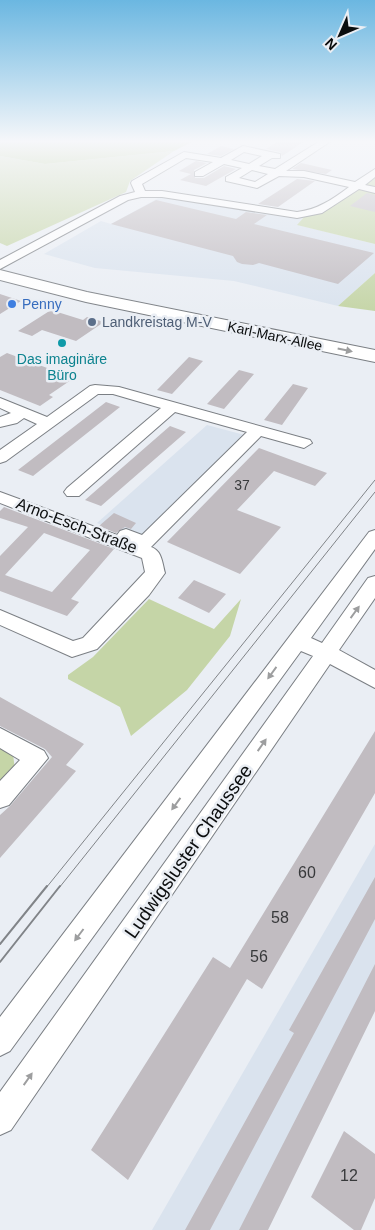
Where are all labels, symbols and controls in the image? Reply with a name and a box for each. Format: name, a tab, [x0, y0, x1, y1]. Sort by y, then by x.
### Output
north arrow	[315, 10, 365, 60]
text: N	[322, 35, 340, 53]
place label: Penny	[22, 296, 62, 312]
marker: Penny	[6, 298, 18, 310]
place label: Landkreistag M-V	[102, 314, 212, 330]
marker: Landkreistag M-V	[86, 316, 98, 328]
street label: Karl-Marx-Allee	[226, 318, 324, 354]
marker: Das imaginäre Büro	[56, 337, 68, 349]
one-way arrow	[338, 346, 353, 354]
place label: Das imaginäre Büro	[17, 351, 107, 383]
house number: 37	[234, 477, 250, 493]
street label: Arno-Esch-Straße	[14, 495, 140, 556]
one-way arrow	[349, 606, 360, 619]
one-way arrow	[267, 667, 277, 680]
one-way arrow	[257, 738, 267, 752]
street label: Ludwigsluster Chaussee	[120, 760, 256, 942]
one-way arrow	[170, 797, 181, 810]
house number: 60	[298, 864, 316, 881]
house number: 58	[271, 909, 289, 926]
one-way arrow	[73, 928, 84, 941]
house number: 56	[250, 948, 268, 965]
one-way arrow	[23, 1072, 33, 1086]
house number: 12	[340, 1167, 358, 1184]

